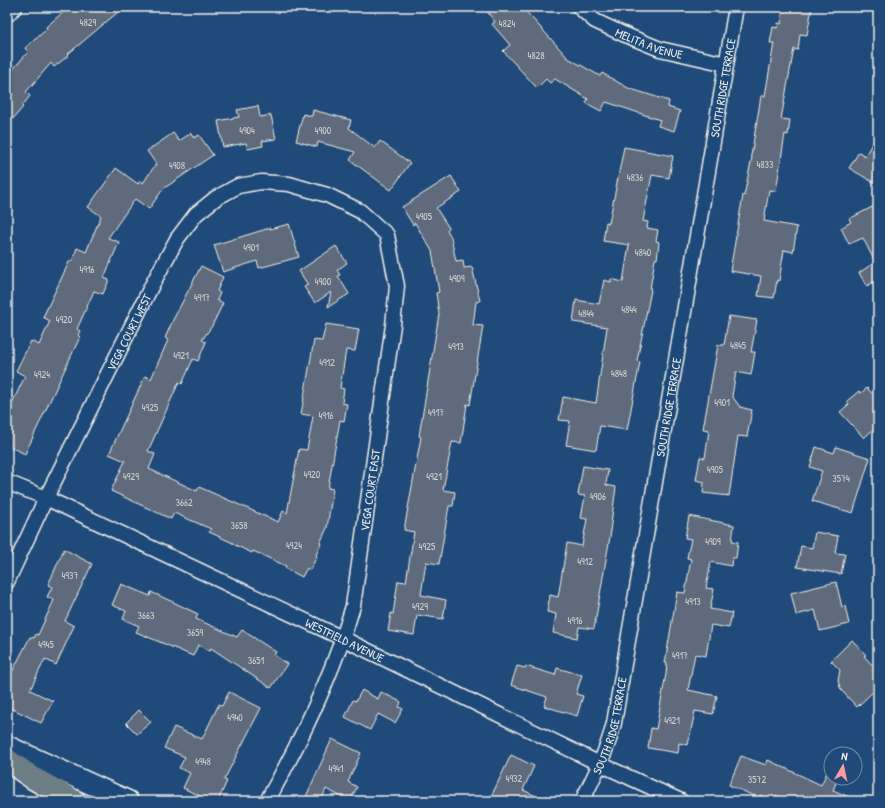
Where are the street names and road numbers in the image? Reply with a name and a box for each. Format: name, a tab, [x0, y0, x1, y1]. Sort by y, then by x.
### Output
street label: MELITA AVENUE	[613, 23, 685, 63]
street label: SOUTH RIDGE TERRACE	[705, 36, 739, 138]
street label: VEGA COURT WEST	[102, 290, 155, 373]
street label: SOUTH RIDGE TERRACE	[651, 356, 685, 458]
street label: VEGA COURT EAST	[356, 448, 384, 532]
street label: WESTFIELD AVENUE	[303, 613, 388, 666]
street label: SOUTH RIDGE TERRACE	[588, 675, 630, 777]

